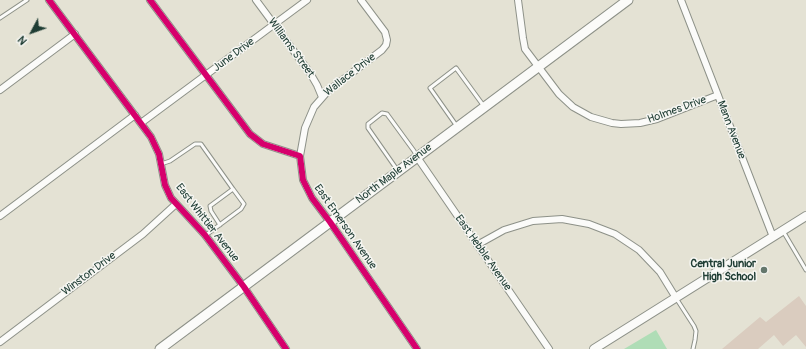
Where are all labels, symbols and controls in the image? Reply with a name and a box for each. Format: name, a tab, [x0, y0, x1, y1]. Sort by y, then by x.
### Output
north arrow	[12, 12, 52, 52]
street label: Williams Street	[265, 16, 317, 80]
text: N	[15, 33, 30, 47]
street label: June Drive	[211, 35, 257, 75]
street label: Wallace Drive	[322, 51, 378, 99]
street label: Holmes Drive	[646, 93, 708, 127]
street label: Mann Avenue	[714, 99, 748, 161]
street label: North Maple Avenue	[353, 141, 435, 207]
street label: East Whittier Avenue	[172, 181, 242, 265]
street label: East Emerson Avenue	[311, 182, 379, 272]
street label: East Hebble Avenue	[452, 213, 514, 293]
street label: Winston Drive	[59, 249, 119, 299]
place label: Central Junior High School	[691, 257, 756, 283]
marker: Central Junior High School	[759, 265, 769, 275]

